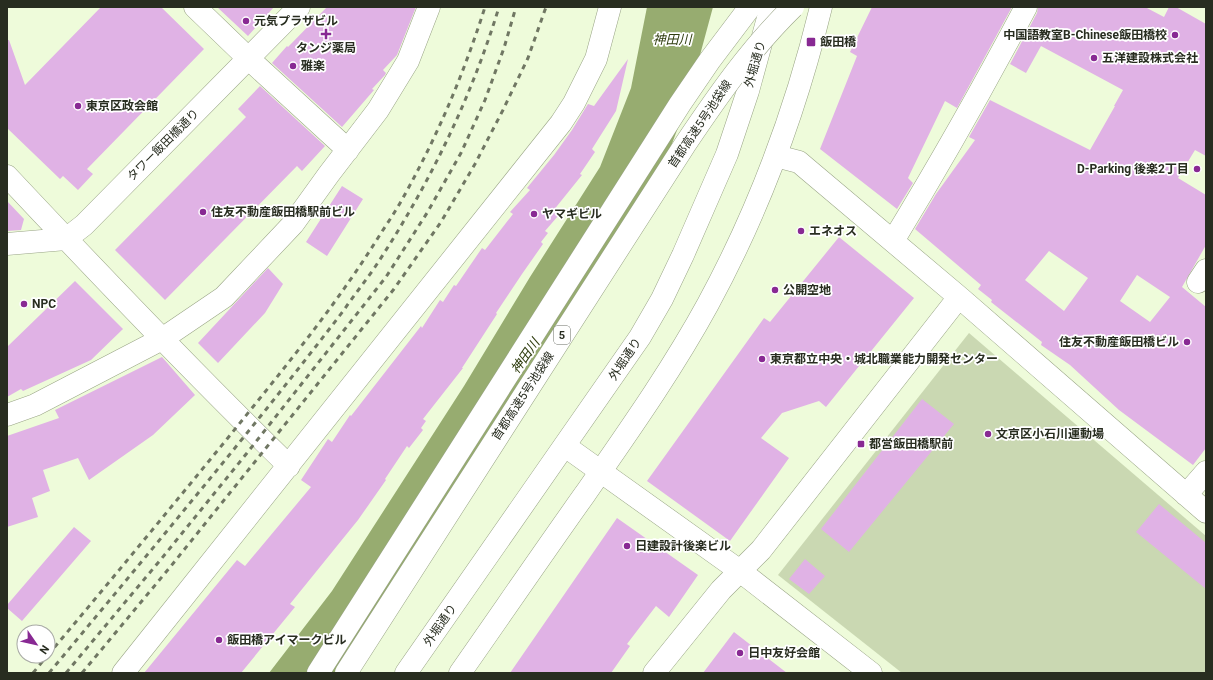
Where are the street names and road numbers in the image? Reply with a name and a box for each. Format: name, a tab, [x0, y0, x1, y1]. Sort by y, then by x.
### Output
street label: 外堀通り	[742, 39, 768, 89]
street label: 首都高速5号池袋線	[665, 77, 735, 171]
street label: タワー飯田橋通り	[124, 106, 202, 184]
road number: 5	[554, 326, 570, 344]
street label: 外堀通り	[606, 335, 644, 383]
street label: 首都高速5号池袋線	[489, 349, 557, 443]
street label: 外堀通り	[420, 601, 460, 649]

